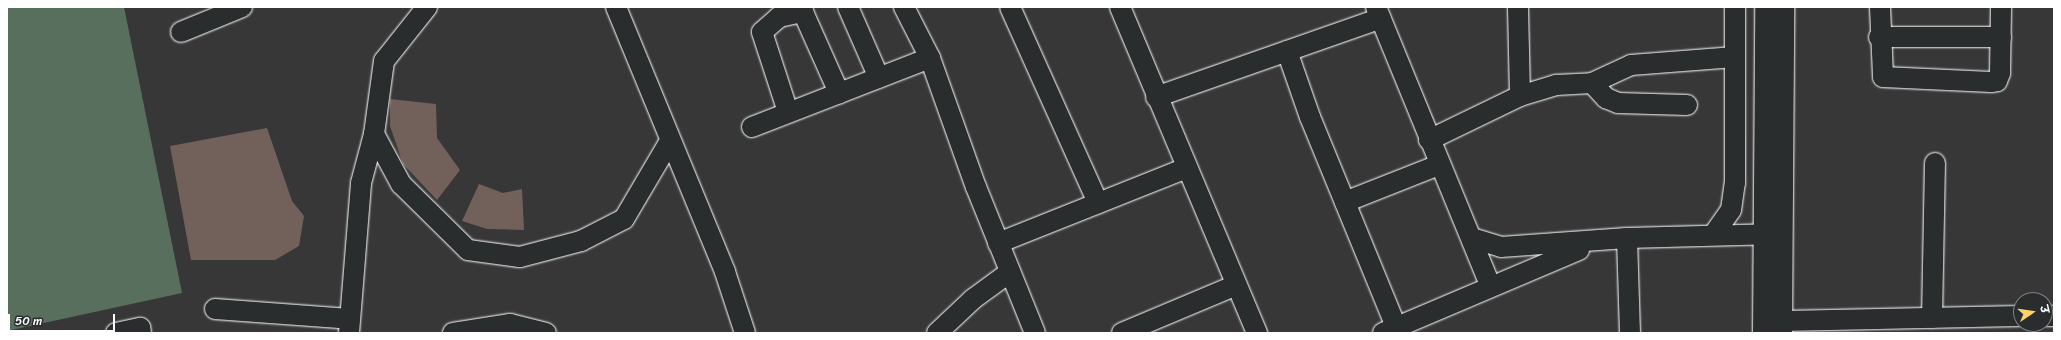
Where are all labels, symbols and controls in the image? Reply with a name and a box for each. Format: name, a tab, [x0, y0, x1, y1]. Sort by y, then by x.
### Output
north arrow	[2013, 292, 2053, 332]
text: उ	[2034, 304, 2054, 315]
scale bar	[10, 306, 117, 332]
text: 50 m	[15, 310, 42, 332]

